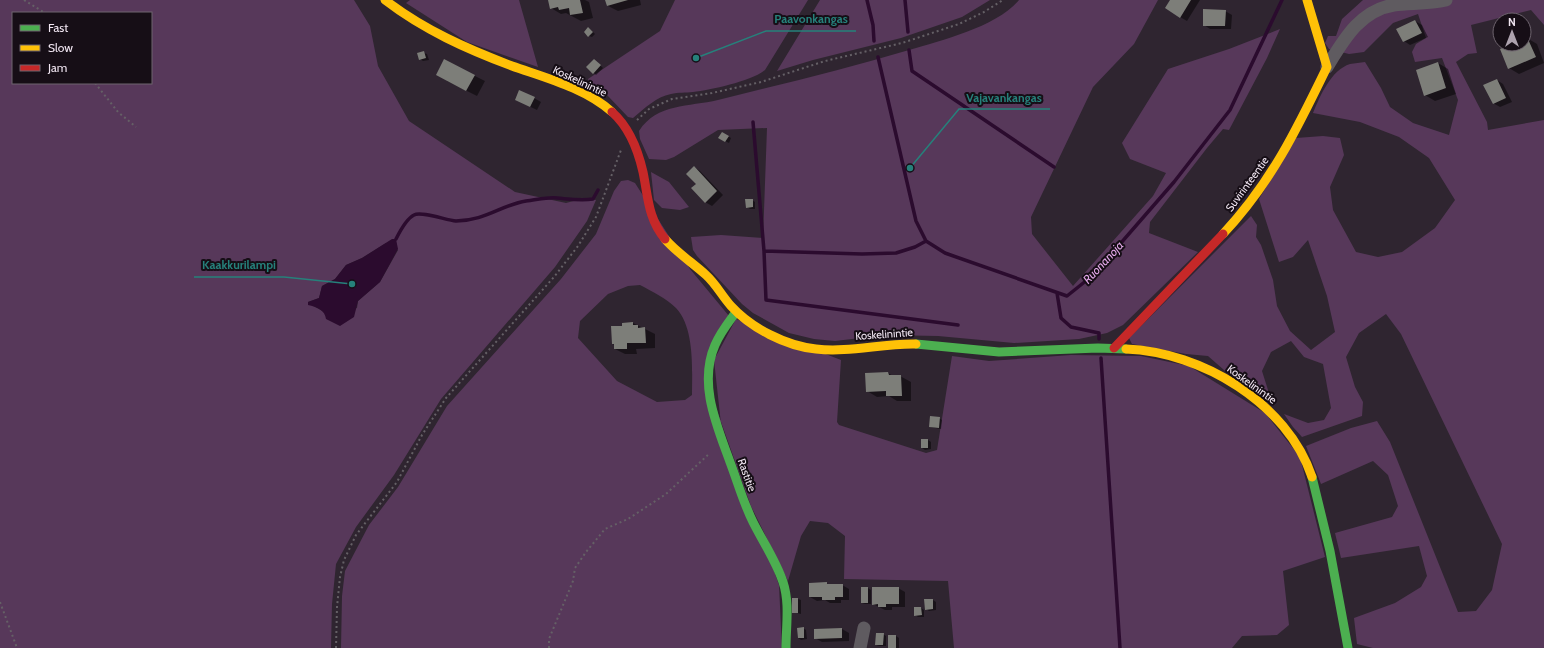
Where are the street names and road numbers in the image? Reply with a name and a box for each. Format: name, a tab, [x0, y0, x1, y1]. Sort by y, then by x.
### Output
street label: Koskelinintie	[551, 62, 610, 100]
street label: Suvirinteentie	[1222, 154, 1272, 214]
street label: Koskelinintie	[855, 325, 914, 343]
street label: Koskelinintie	[1224, 361, 1280, 407]
street label: Rastitie	[735, 457, 760, 494]

